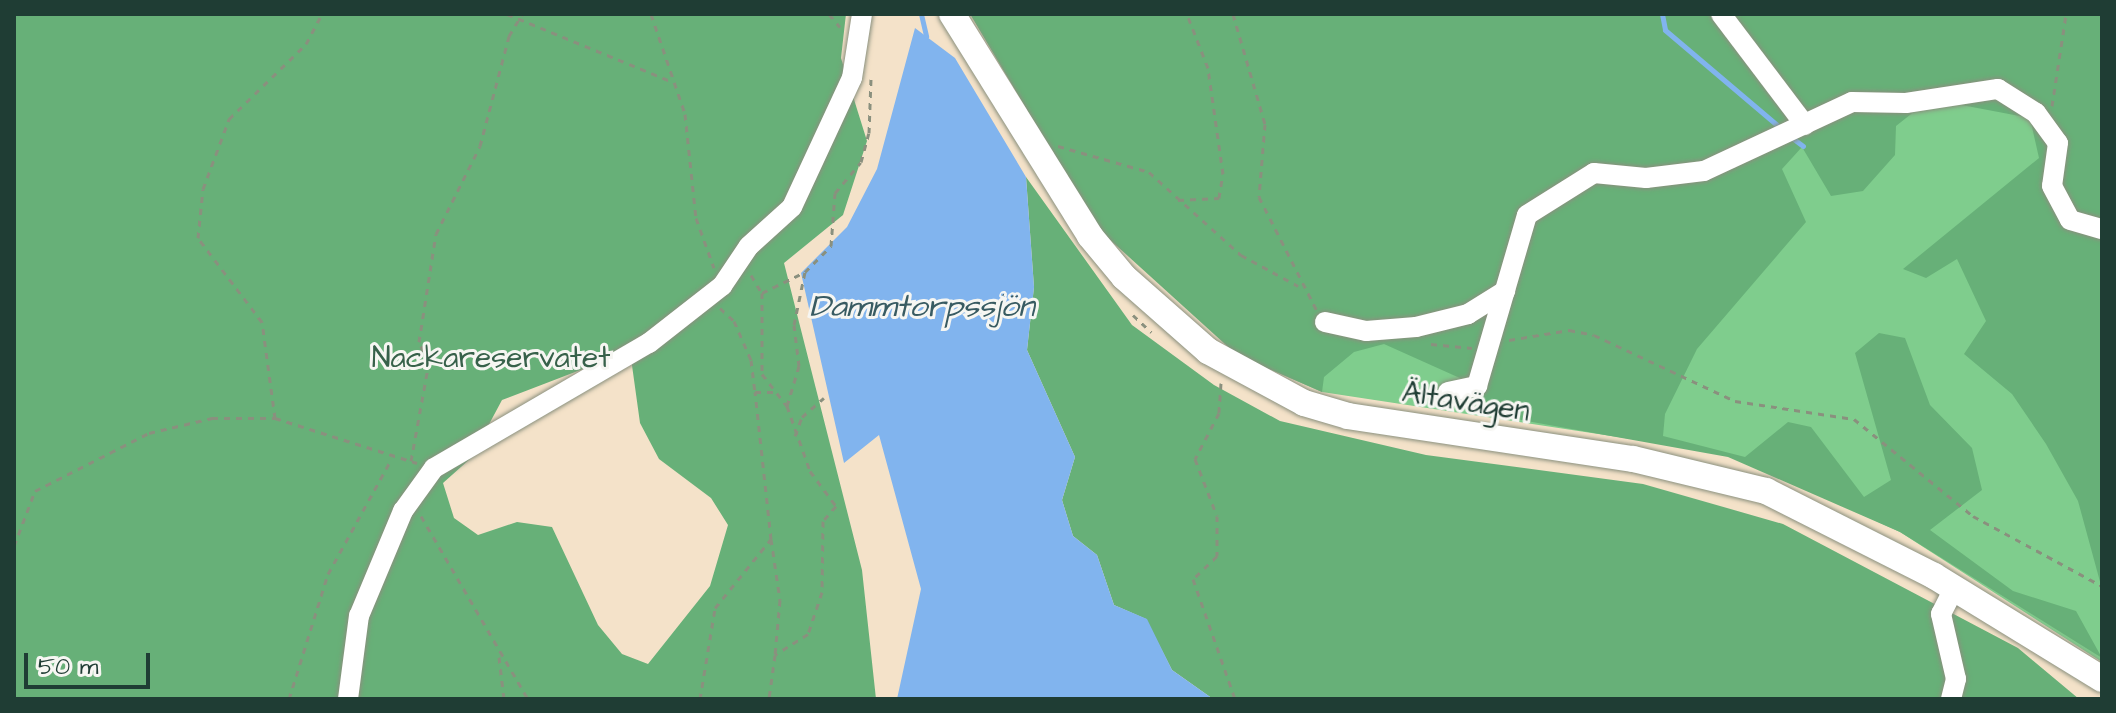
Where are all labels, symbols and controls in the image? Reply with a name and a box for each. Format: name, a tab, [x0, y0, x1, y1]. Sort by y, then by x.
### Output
water label: Dammtorpssjön	[809, 288, 1035, 326]
park label: Nackareservatet	[372, 340, 610, 376]
street label: Ältavägen	[1400, 374, 1532, 430]
scale bar	[28, 637, 154, 687]
text: 50 m	[38, 650, 98, 684]

